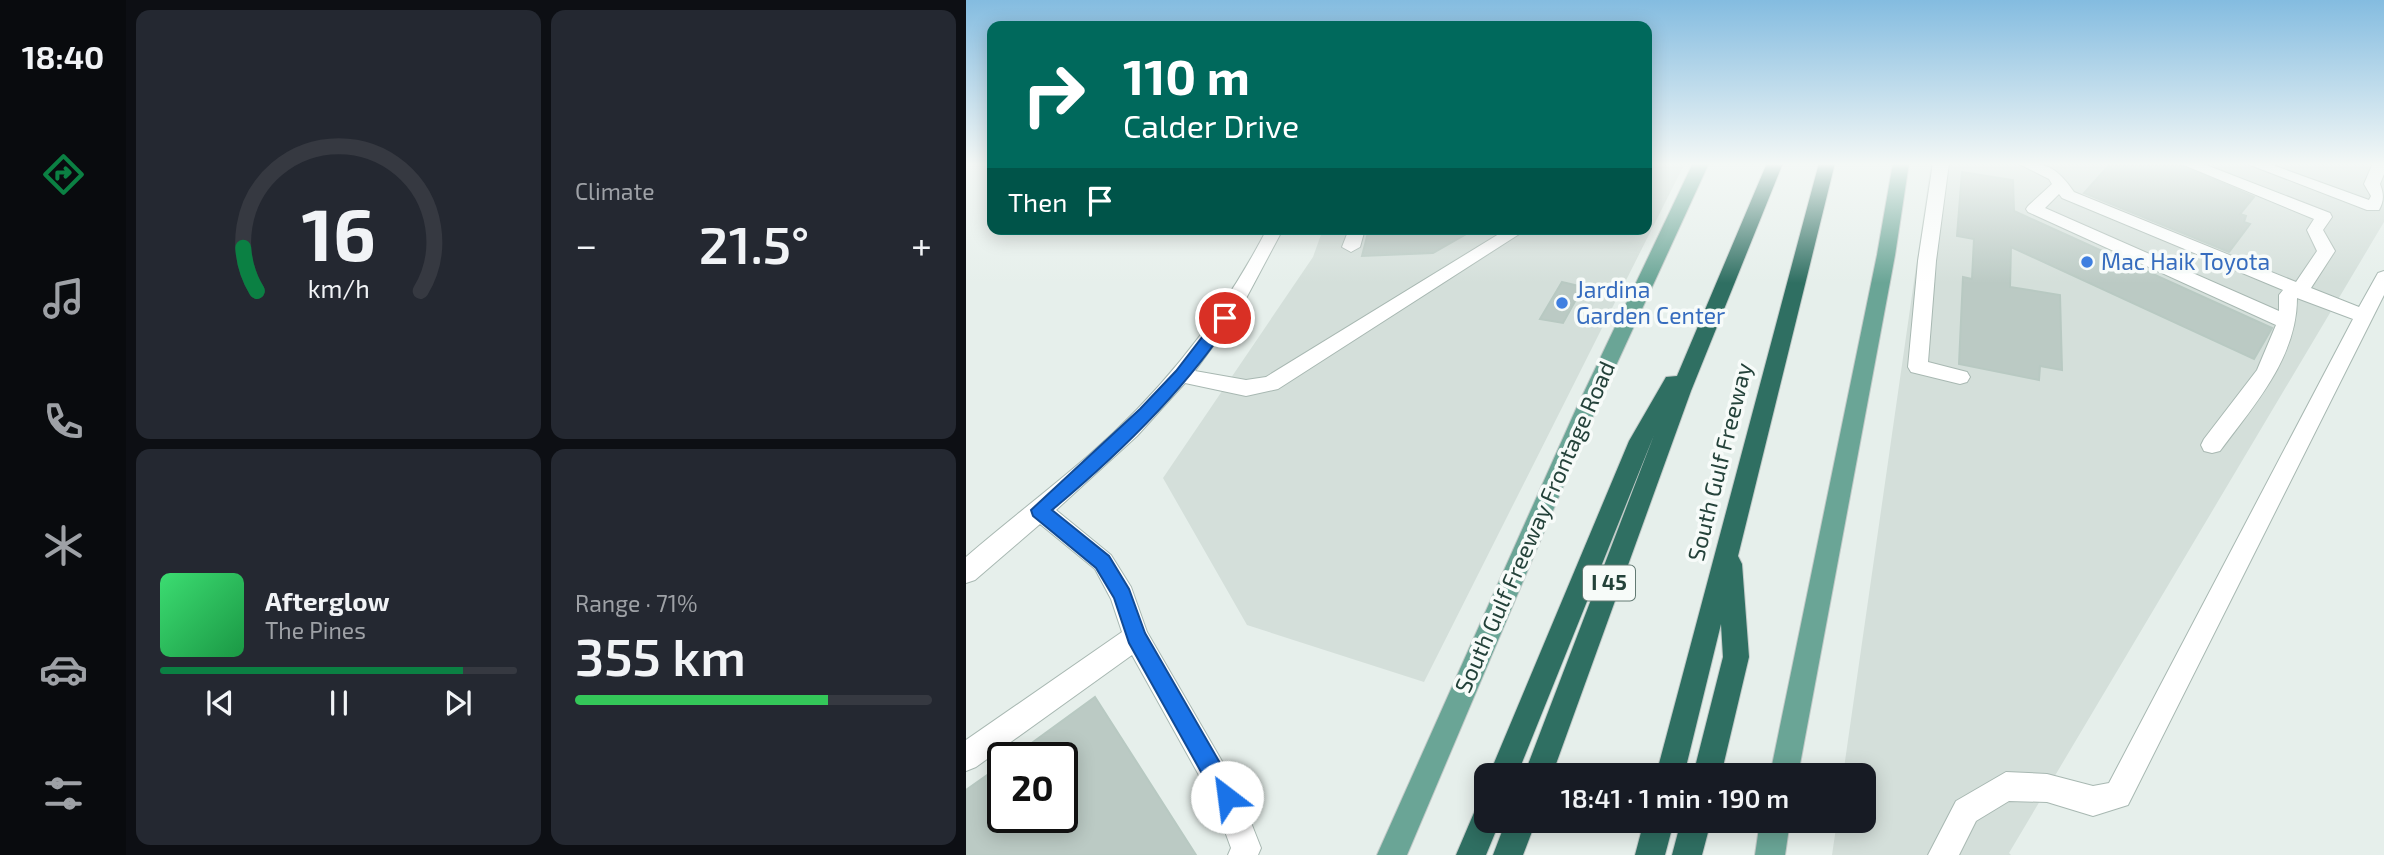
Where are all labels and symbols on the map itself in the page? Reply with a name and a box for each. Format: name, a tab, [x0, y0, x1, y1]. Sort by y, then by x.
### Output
place label: Mac Haik Toyota	[2101, 247, 2270, 275]
marker: Mac Haik Toyota	[2079, 254, 2095, 270]
place label: Jardina Garden Center	[1576, 275, 1725, 329]
pin	[1195, 288, 1255, 348]
marker: Jardina Garden Center	[1554, 295, 1570, 311]
street label: South Gulf Freeway Frontage Road	[1448, 356, 1620, 697]
street label: South Gulf Freeway	[1681, 360, 1757, 564]
road number: I 45	[1583, 566, 1635, 600]
speed limit sign: 20	[987, 742, 1078, 833]
position arrow	[1190, 760, 1264, 834]

